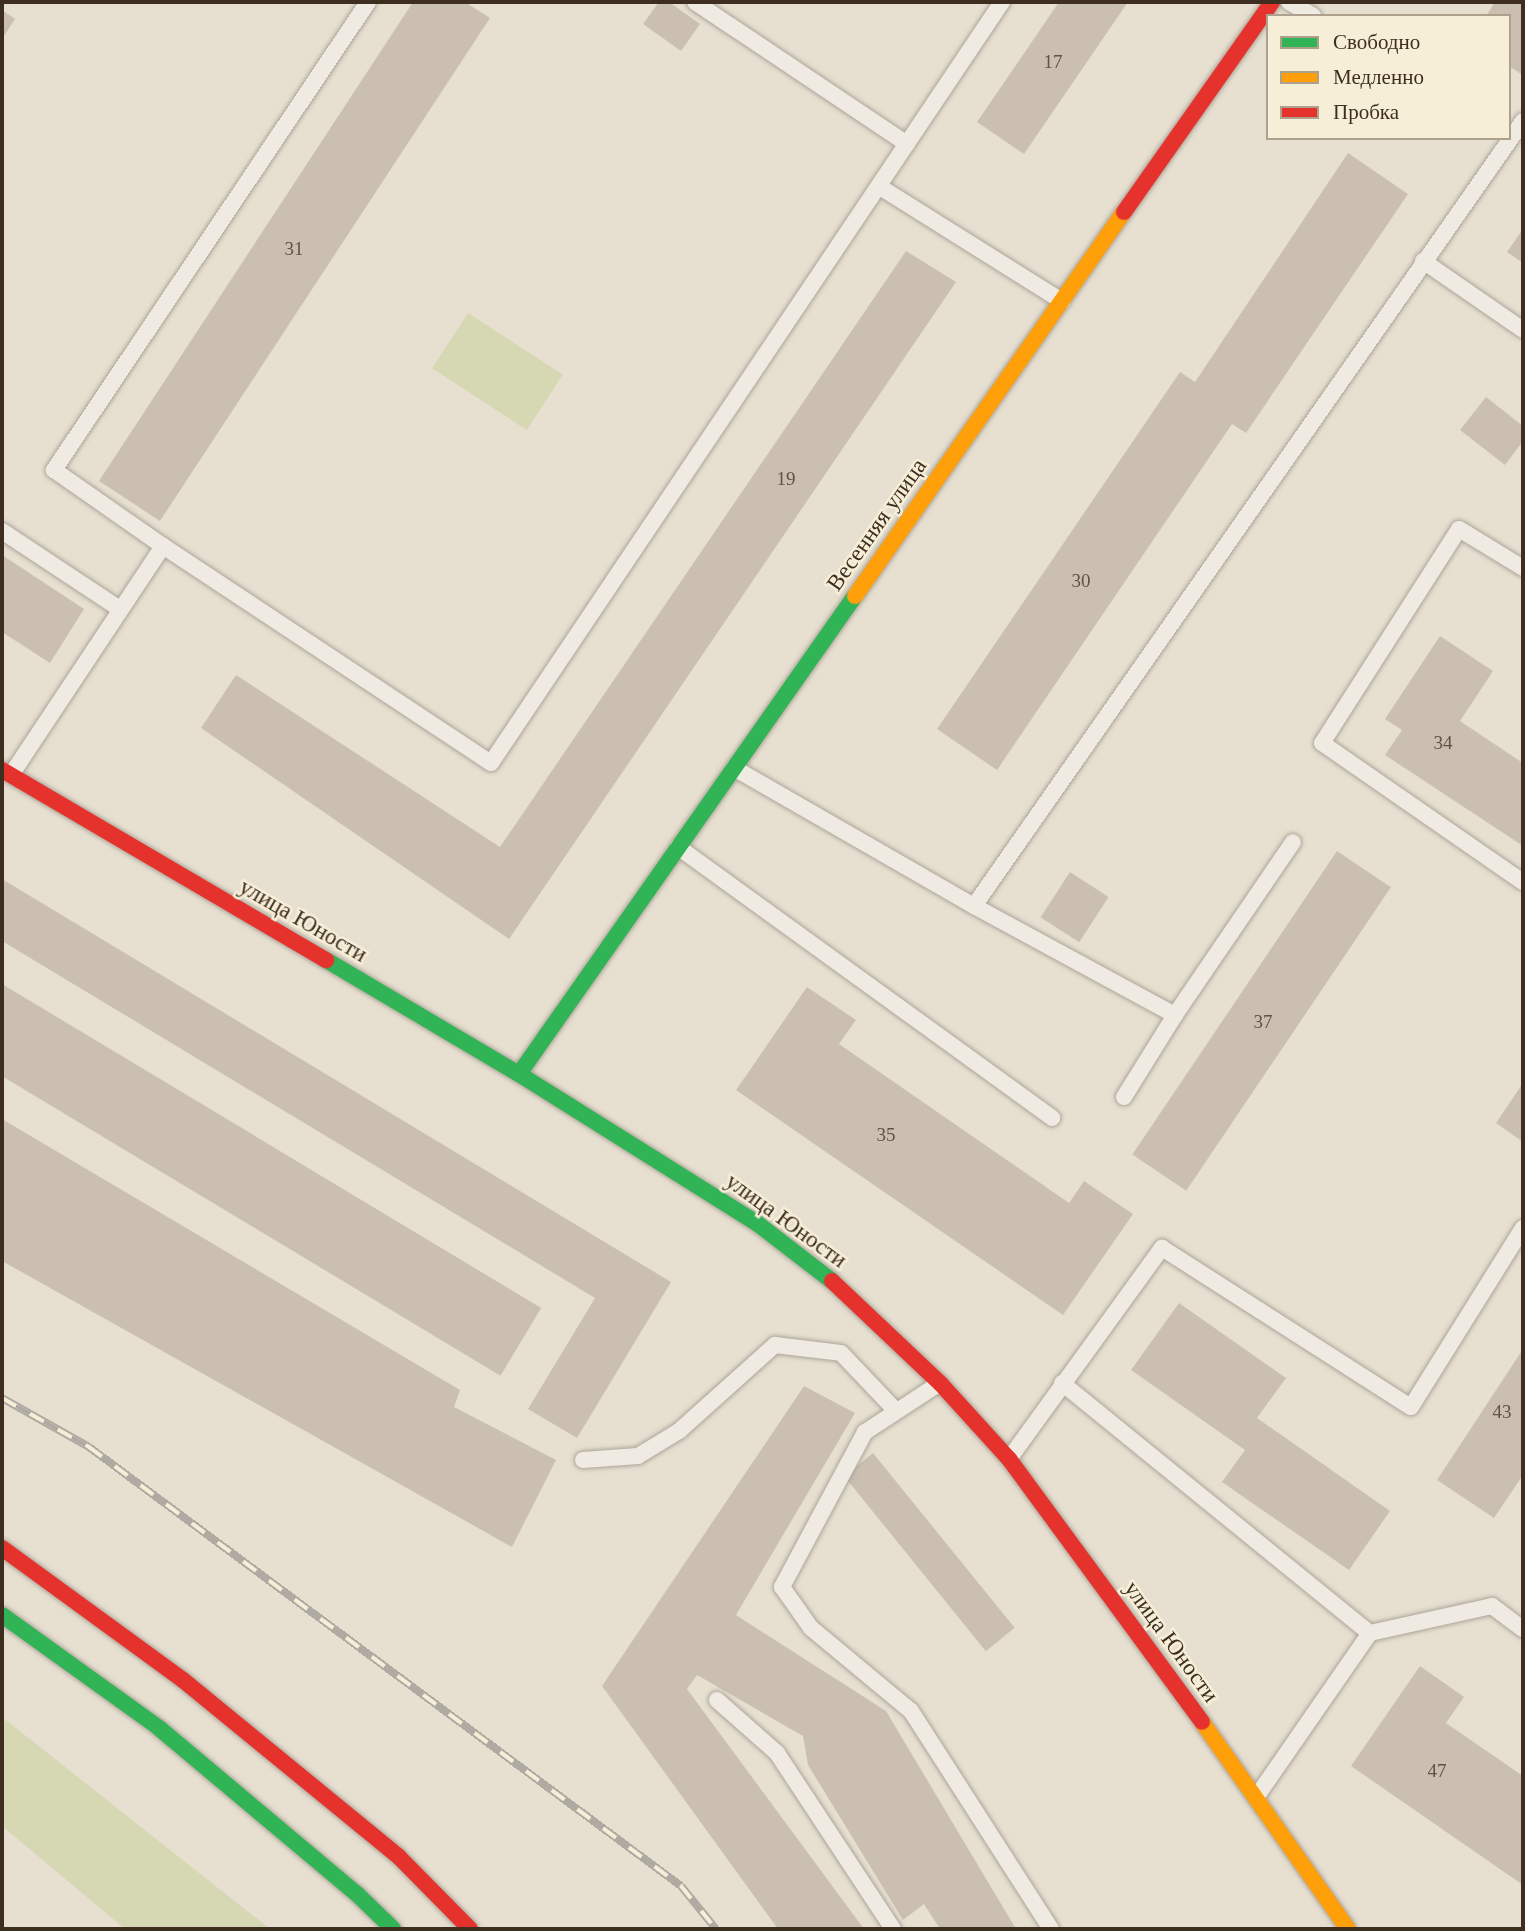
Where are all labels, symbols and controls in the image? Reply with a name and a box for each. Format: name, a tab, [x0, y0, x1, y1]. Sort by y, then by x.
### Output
legend	[1266, 14, 1511, 140]
text: Свободно	[1333, 30, 1420, 54]
house number: 17	[1044, 51, 1062, 73]
text: Медленно	[1333, 65, 1424, 89]
text: Пробка	[1333, 100, 1399, 124]
house number: 31	[284, 238, 304, 260]
street label: Весенняя улица	[821, 454, 933, 596]
house number: 19	[776, 468, 796, 490]
house number: 30	[1072, 570, 1090, 592]
house number: 34	[1434, 732, 1452, 754]
street label: улица Юности	[234, 873, 372, 969]
house number: 37	[1254, 1011, 1272, 1033]
house number: 35	[876, 1124, 896, 1146]
street label: улица Юности	[720, 1168, 852, 1274]
house number: 43	[1492, 1401, 1512, 1423]
street label: улица Юности	[1118, 1576, 1224, 1708]
house number: 47	[1428, 1760, 1446, 1782]

